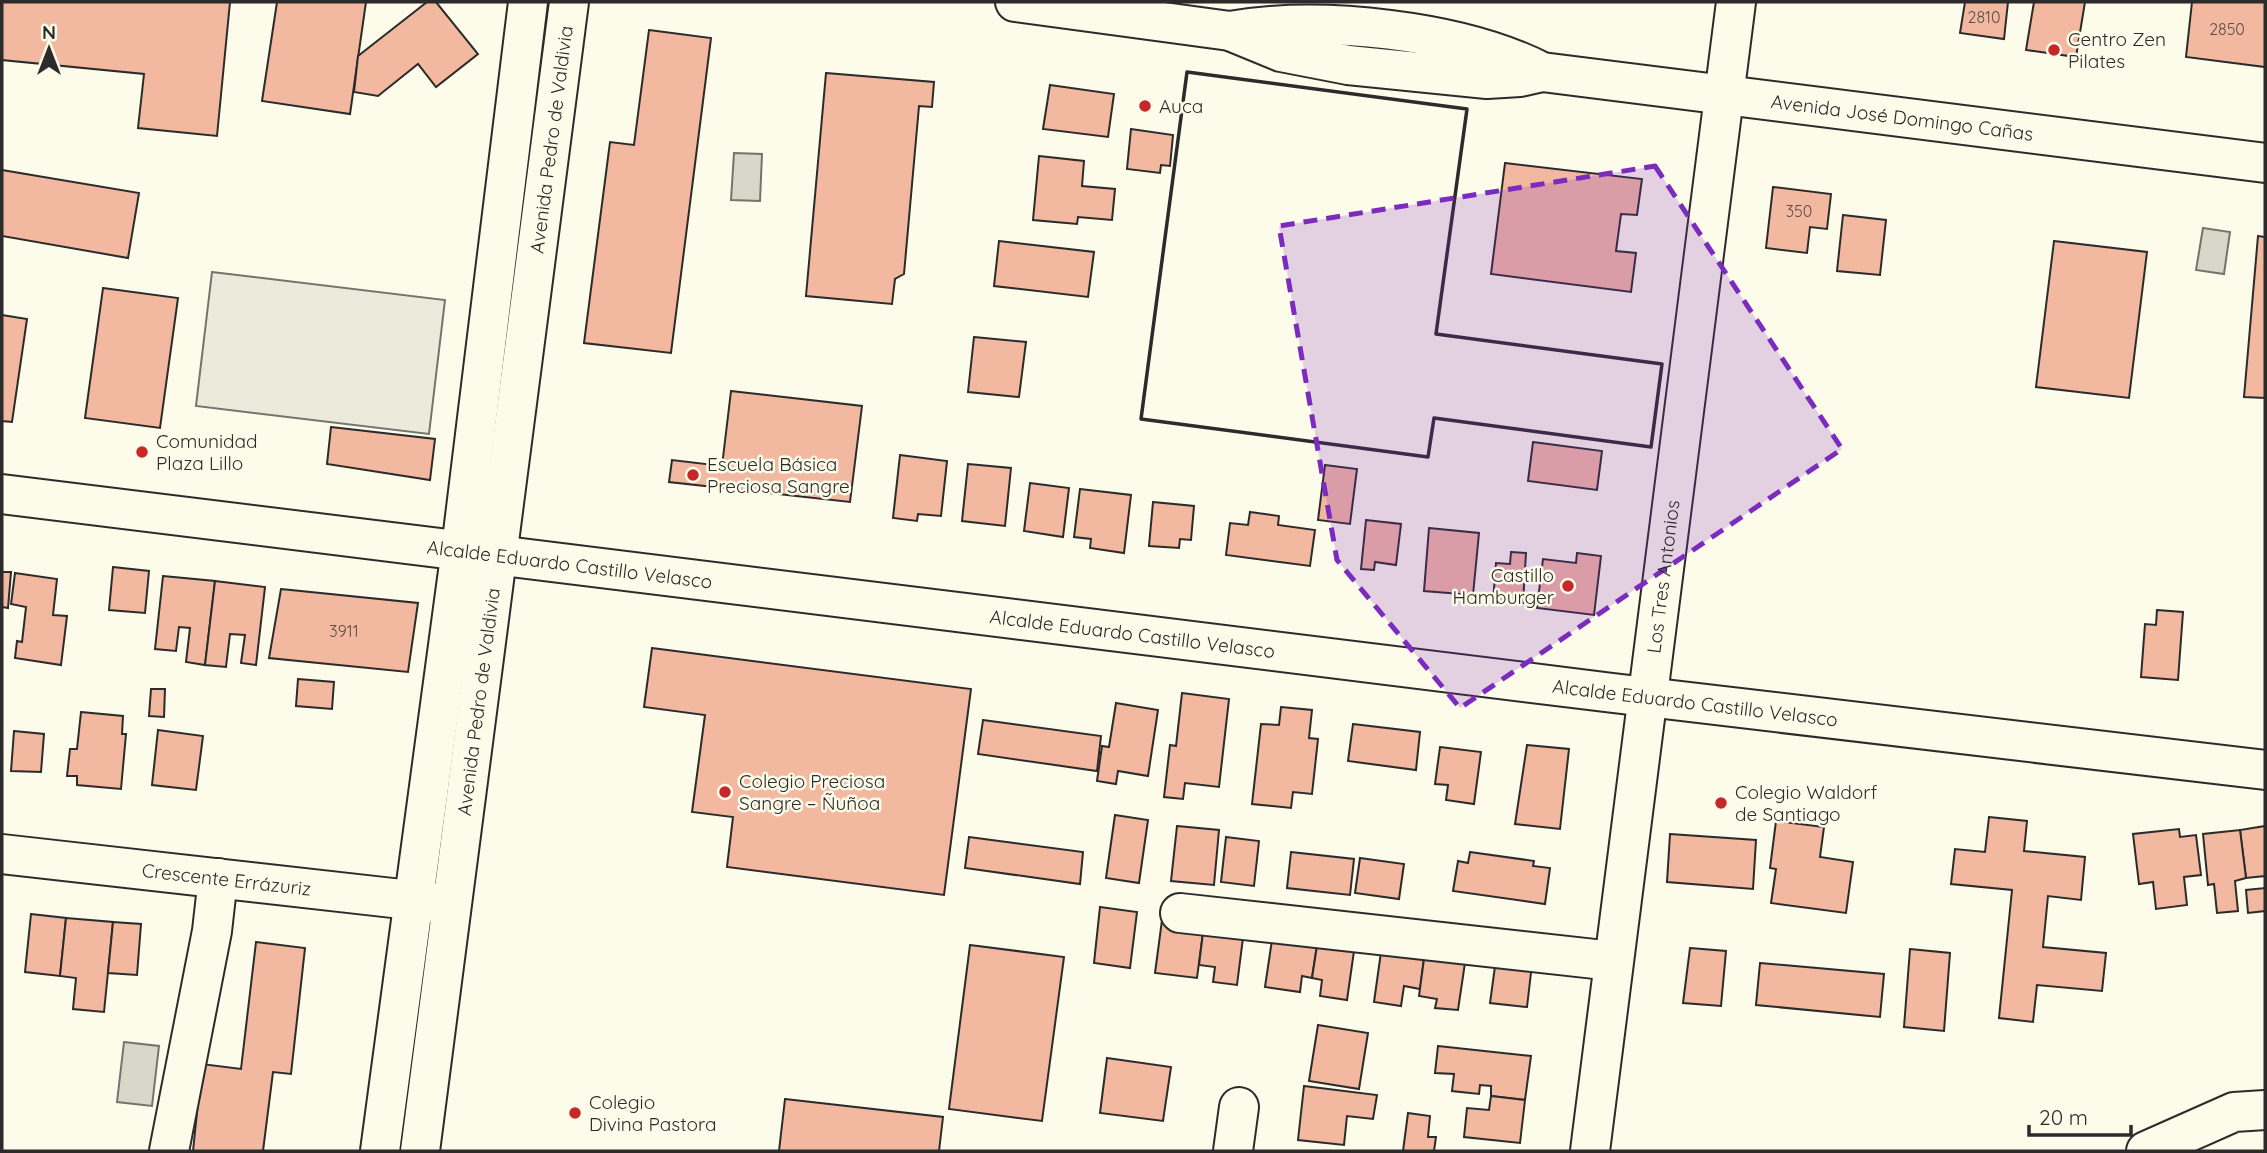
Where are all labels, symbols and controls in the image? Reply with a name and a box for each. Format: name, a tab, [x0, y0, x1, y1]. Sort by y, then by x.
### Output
house number: 2810	[1968, 7, 2000, 27]
north arrow	[14, 14, 84, 84]
house number: 2850	[2209, 19, 2245, 39]
text: N	[42, 20, 56, 44]
street label: Avenida Pedro de Valdivia	[525, 24, 578, 255]
place label: Centro Zen Pilates	[2068, 27, 2166, 73]
marker: Centro Zen Pilates	[2046, 42, 2062, 58]
street label: Avenida José Domingo Cañas	[1770, 89, 2035, 146]
place label: Auca	[1159, 94, 1203, 118]
marker: Auca	[1137, 98, 1153, 114]
house number: 350	[1786, 201, 1812, 221]
place label: Comunidad Plaza Lillo	[156, 429, 258, 475]
marker: Comunidad Plaza Lillo	[134, 444, 150, 460]
place label: Escuela Básica Preciosa Sangre	[707, 452, 850, 498]
marker: Escuela Básica Preciosa Sangre	[685, 467, 701, 483]
street label: Los Tres Antonios	[1641, 498, 1685, 655]
street label: Alcalde Eduardo Castillo Velasco	[426, 535, 714, 594]
place label: Castillo Hamburger	[1453, 563, 1555, 609]
marker: Castillo Hamburger	[1560, 578, 1576, 594]
street label: Avenida Pedro de Valdivia	[452, 586, 505, 817]
street label: Alcalde Eduardo Castillo Velasco	[988, 604, 1276, 663]
house number: 3911	[329, 621, 359, 641]
street label: Alcalde Eduardo Castillo Velasco	[1551, 674, 1839, 731]
place label: Colegio Preciosa Sangre – Ñuñoa	[739, 769, 885, 815]
place label: Colegio Waldorf de Santiago	[1735, 780, 1877, 826]
marker: Colegio Preciosa Sangre – Ñuñoa	[717, 784, 733, 800]
marker: Colegio Waldorf de Santiago	[1713, 795, 1729, 811]
street label: Crescente Errázuriz	[141, 858, 312, 901]
place label: Colegio Divina Pastora	[589, 1090, 717, 1136]
scale bar	[2029, 1094, 2130, 1138]
text: 20 m	[2039, 1104, 2088, 1130]
marker: Colegio Divina Pastora	[567, 1105, 583, 1121]

